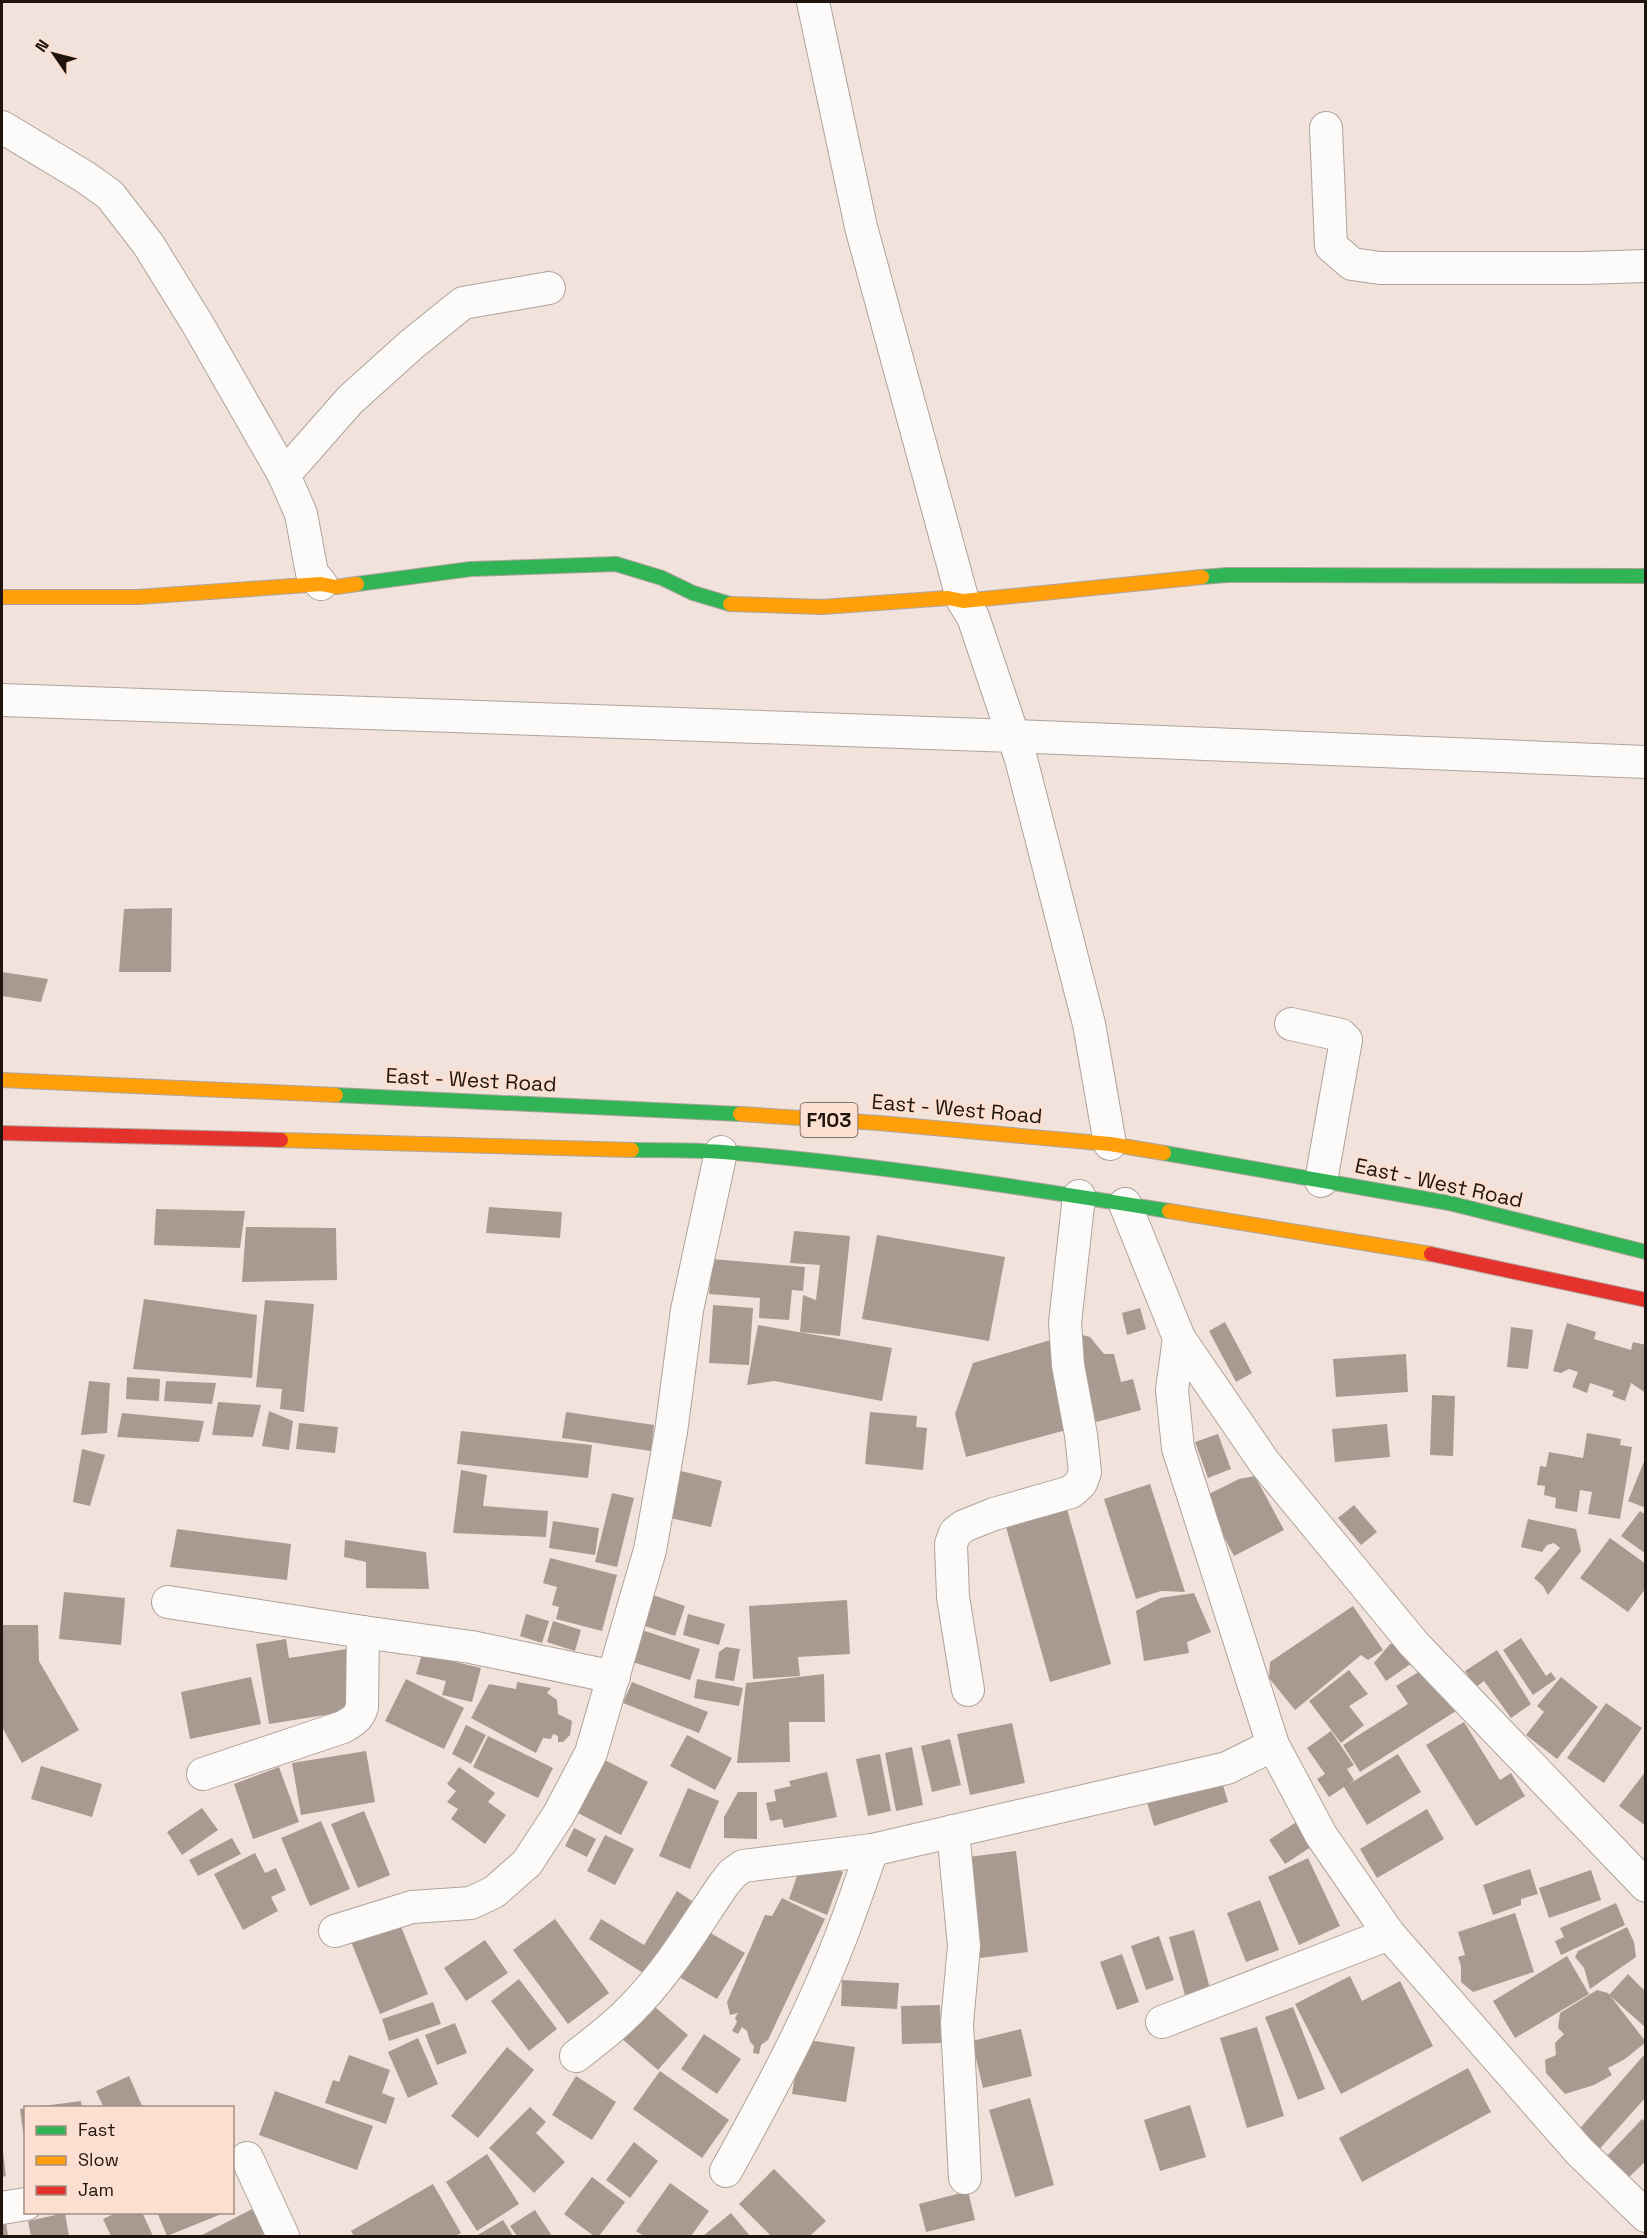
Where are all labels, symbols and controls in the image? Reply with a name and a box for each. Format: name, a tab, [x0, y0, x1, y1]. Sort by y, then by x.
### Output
north arrow	[24, 24, 84, 84]
text: N	[30, 35, 54, 56]
street label: East - West Road	[385, 1062, 557, 1097]
street label: East - West Road	[871, 1088, 1044, 1129]
road number: F103	[800, 1103, 858, 1137]
street label: East - West Road	[1353, 1152, 1526, 1214]
legend	[24, 2106, 234, 2214]
text: Fast	[78, 2118, 115, 2141]
text: Slow	[78, 2148, 119, 2171]
text: Jam	[78, 2178, 114, 2201]

